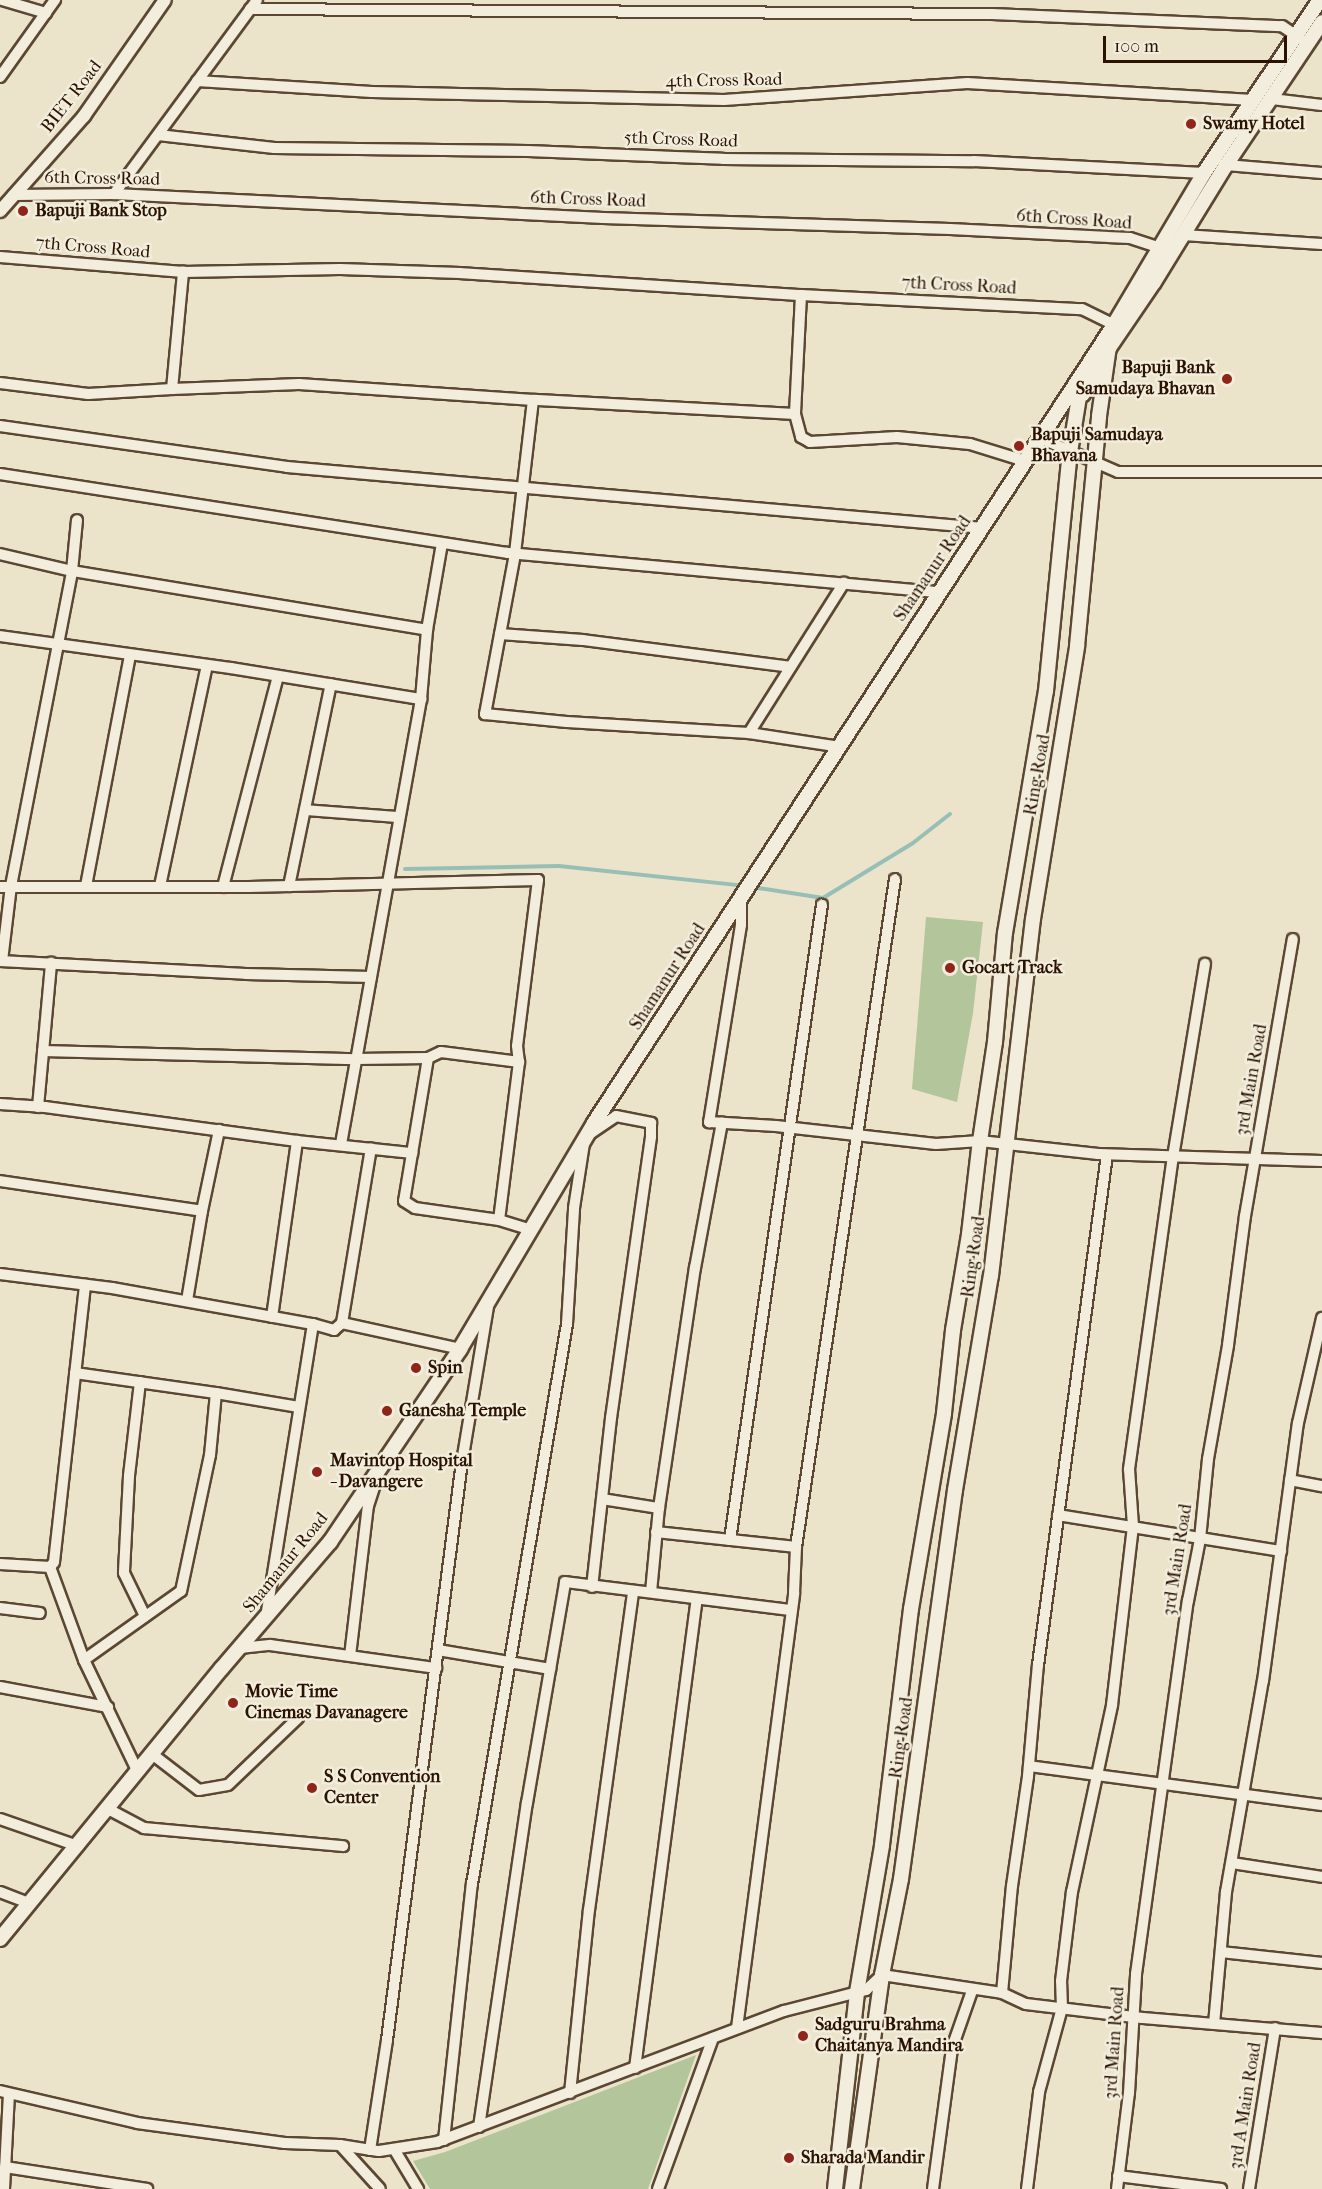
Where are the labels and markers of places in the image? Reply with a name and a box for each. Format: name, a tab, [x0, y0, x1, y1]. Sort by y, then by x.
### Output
place label: Swamy Hotel	[1203, 113, 1305, 135]
marker: Swamy Hotel	[1184, 117, 1198, 131]
place label: Bapuji Bank Stop	[35, 200, 167, 222]
marker: Bapuji Bank Stop	[16, 204, 30, 218]
place label: Bapuji Bank Samudaya Bhavan	[1076, 358, 1215, 400]
marker: Bapuji Bank Samudaya Bhavan	[1220, 372, 1234, 386]
place label: Bapuji Samudaya Bhavana	[1031, 425, 1163, 468]
marker: Bapuji Samudaya Bhavana	[1012, 439, 1026, 453]
place label: Gocart Track	[962, 957, 1062, 979]
marker: Gocart Track	[943, 961, 957, 975]
place label: Spin	[428, 1357, 463, 1379]
marker: Spin	[409, 1361, 423, 1375]
place label: Ganesha Temple	[399, 1400, 526, 1422]
marker: Ganesha Temple	[380, 1404, 394, 1418]
place label: Mavintop Hospital - Davangere	[330, 1451, 473, 1494]
marker: Mavintop Hospital - Davangere	[308, 1463, 326, 1481]
place label: Movie Time Cinemas Davanagere	[245, 1682, 408, 1724]
marker: Movie Time Cinemas Davanagere	[226, 1696, 240, 1710]
place label: S S Convention Center	[324, 1767, 440, 1810]
marker: S S Convention Center	[305, 1781, 319, 1795]
place label: Sadguru Brahma Chaitanya Mandira	[815, 2015, 963, 2058]
marker: Sadguru Brahma Chaitanya Mandira	[796, 2029, 810, 2043]
place label: Sharada Mandir	[801, 2147, 925, 2169]
marker: Sharada Mandir	[782, 2151, 796, 2165]

